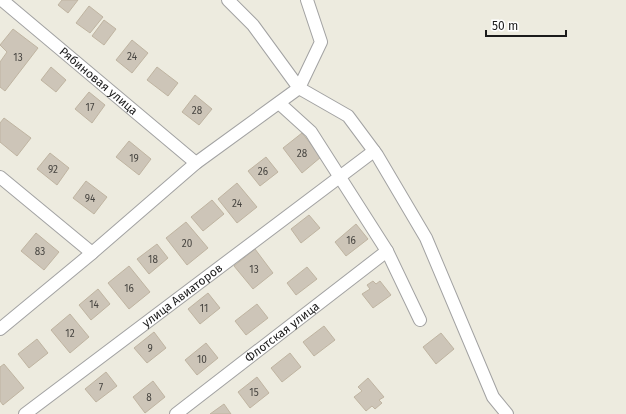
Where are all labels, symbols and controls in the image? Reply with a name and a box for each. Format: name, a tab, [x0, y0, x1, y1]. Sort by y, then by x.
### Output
scale bar	[486, 12, 566, 38]
text: 50 m	[492, 19, 518, 33]
street label: Рябиновая улица	[57, 44, 140, 118]
house number: 24	[127, 51, 138, 63]
house number: 13	[13, 52, 23, 64]
house number: 17	[86, 102, 95, 114]
house number: 28	[192, 105, 203, 117]
house number: 28	[297, 148, 308, 160]
house number: 19	[129, 153, 139, 165]
house number: 92	[48, 164, 58, 176]
house number: 26	[258, 166, 268, 178]
house number: 94	[85, 193, 96, 205]
house number: 24	[232, 198, 243, 210]
house number: 16	[346, 235, 356, 247]
house number: 20	[182, 238, 193, 250]
house number: 83	[35, 246, 45, 258]
house number: 18	[148, 254, 158, 266]
street label: улица Авиаторов	[139, 261, 225, 330]
house number: 13	[249, 264, 259, 276]
house number: 16	[124, 283, 134, 295]
house number: 14	[89, 299, 100, 311]
street label: Флотская улица	[242, 299, 322, 365]
house number: 11	[200, 303, 208, 315]
house number: 12	[65, 328, 75, 340]
house number: 9	[147, 343, 153, 355]
house number: 10	[197, 354, 207, 366]
house number: 7	[99, 382, 104, 394]
house number: 15	[249, 387, 259, 399]
house number: 8	[146, 392, 152, 404]

